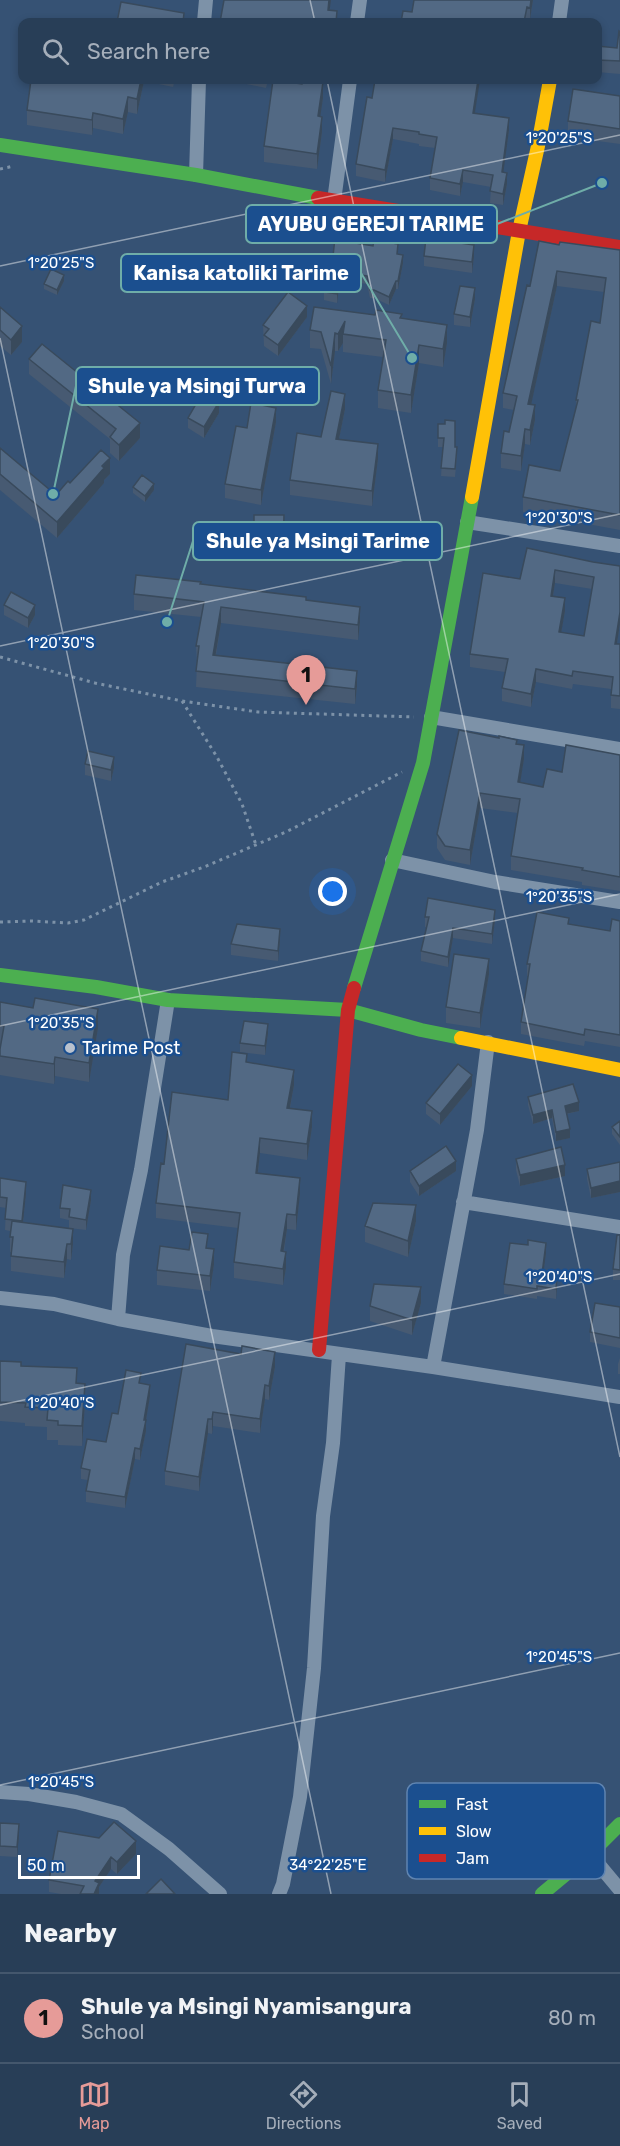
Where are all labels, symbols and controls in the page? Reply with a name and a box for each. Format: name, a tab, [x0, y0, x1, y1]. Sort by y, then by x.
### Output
search box	[18, 18, 602, 84]
icon: search	[39, 35, 72, 68]
text: Search here	[87, 38, 210, 65]
text: 1°20'25"S	[526, 129, 592, 147]
callout: AYUBU GEREJI TARIME	[246, 205, 497, 243]
text: AYUBU GEREJI TARIME	[258, 212, 484, 236]
text: 1°20'25"S	[28, 254, 94, 272]
callout: Kanisa katoliki Tarime	[121, 254, 361, 292]
text: Kanisa katoliki Tarime	[133, 261, 349, 285]
callout: Shule ya Msingi Turwa	[76, 367, 319, 405]
text: Shule ya Msingi Turwa	[88, 374, 306, 398]
text: 1°20'30"S	[525, 509, 593, 527]
callout: Shule ya Msingi Tarime	[193, 522, 442, 560]
text: Shule ya Msingi Tarime	[206, 529, 430, 553]
text: 1°20'30"S	[27, 634, 95, 652]
pin: 1	[286, 656, 326, 705]
your location	[318, 877, 347, 906]
text: 1°20'35"S	[526, 888, 592, 906]
text: 1°20'35"S	[28, 1014, 94, 1032]
place label: Tarime Post	[82, 1037, 180, 1059]
marker: Tarime Post	[63, 1041, 77, 1055]
text: 1°20'40"S	[526, 1268, 592, 1286]
text: 1°20'40"S	[28, 1394, 94, 1412]
text: 1°20'45"S	[526, 1648, 592, 1666]
text: 1°20'45"S	[28, 1773, 94, 1791]
legend	[407, 1783, 605, 1879]
text: Fast	[456, 1795, 488, 1814]
text: Slow	[456, 1822, 492, 1841]
text: Jam	[456, 1849, 489, 1868]
scale bar	[18, 1852, 140, 1880]
text: 50 m	[27, 1856, 65, 1875]
text: 34°22'25"E	[289, 1856, 367, 1874]
text: Nearby	[24, 1918, 117, 1949]
text: Shule ya Msingi Nyamisangura	[81, 1993, 412, 2020]
text: 1	[39, 2006, 48, 2030]
text: 80 m	[548, 2006, 596, 2030]
text: School	[81, 2020, 144, 2044]
tab: Map	[78, 2078, 111, 2133]
tab: Directions	[266, 2078, 342, 2133]
tab: Saved	[497, 2078, 542, 2133]

